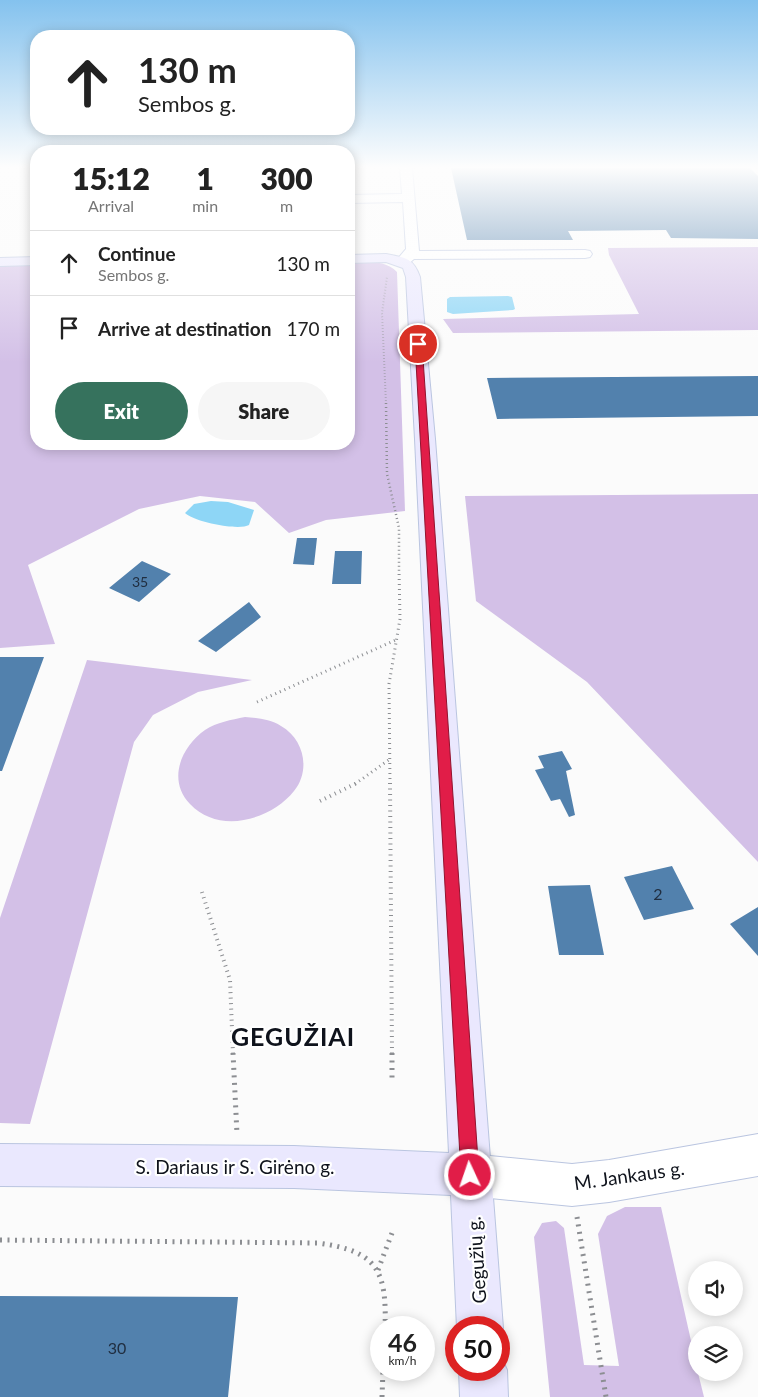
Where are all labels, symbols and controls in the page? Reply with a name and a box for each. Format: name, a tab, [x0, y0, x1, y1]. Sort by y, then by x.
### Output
text: 130 m	[138, 48, 237, 90]
icon: ahead	[55, 50, 120, 115]
text: Sembos g.	[138, 90, 236, 117]
text: 15:12	[72, 160, 150, 196]
text: 1	[196, 160, 214, 196]
text: 300	[260, 160, 313, 196]
text: Arrival	[88, 196, 134, 215]
text: min	[192, 196, 218, 215]
text: m	[280, 196, 293, 215]
text: Continue	[98, 242, 176, 265]
icon: ahead	[55, 249, 83, 277]
text: 130 m	[276, 252, 330, 275]
text: Sembos g.	[98, 265, 169, 284]
icon: arrive	[55, 314, 83, 342]
text: Arrive at destination	[98, 317, 271, 340]
text: 170 m	[286, 317, 340, 340]
pin	[397, 323, 439, 365]
icon: arrive	[404, 330, 432, 358]
button: Exit	[55, 382, 188, 440]
button: Share	[198, 382, 330, 440]
house number: 35	[132, 573, 148, 590]
house number: 2	[653, 884, 663, 903]
district label: GEGUŽIAI	[231, 1021, 355, 1051]
position arrow	[443, 1148, 495, 1200]
street label: S. Dariaus ir S. Girėno g.	[135, 1155, 335, 1178]
street label: M. Jankaus g.	[572, 1156, 686, 1194]
street label: Gegužių g.	[461, 1216, 491, 1304]
map controls	[688, 1261, 743, 1381]
button: sound	[688, 1261, 743, 1316]
speed limit sign: 50	[445, 1316, 510, 1381]
button: layers	[688, 1326, 743, 1381]
text: 46	[388, 1327, 417, 1357]
house number: 30	[108, 1338, 126, 1357]
text: km/h	[388, 1353, 417, 1368]

